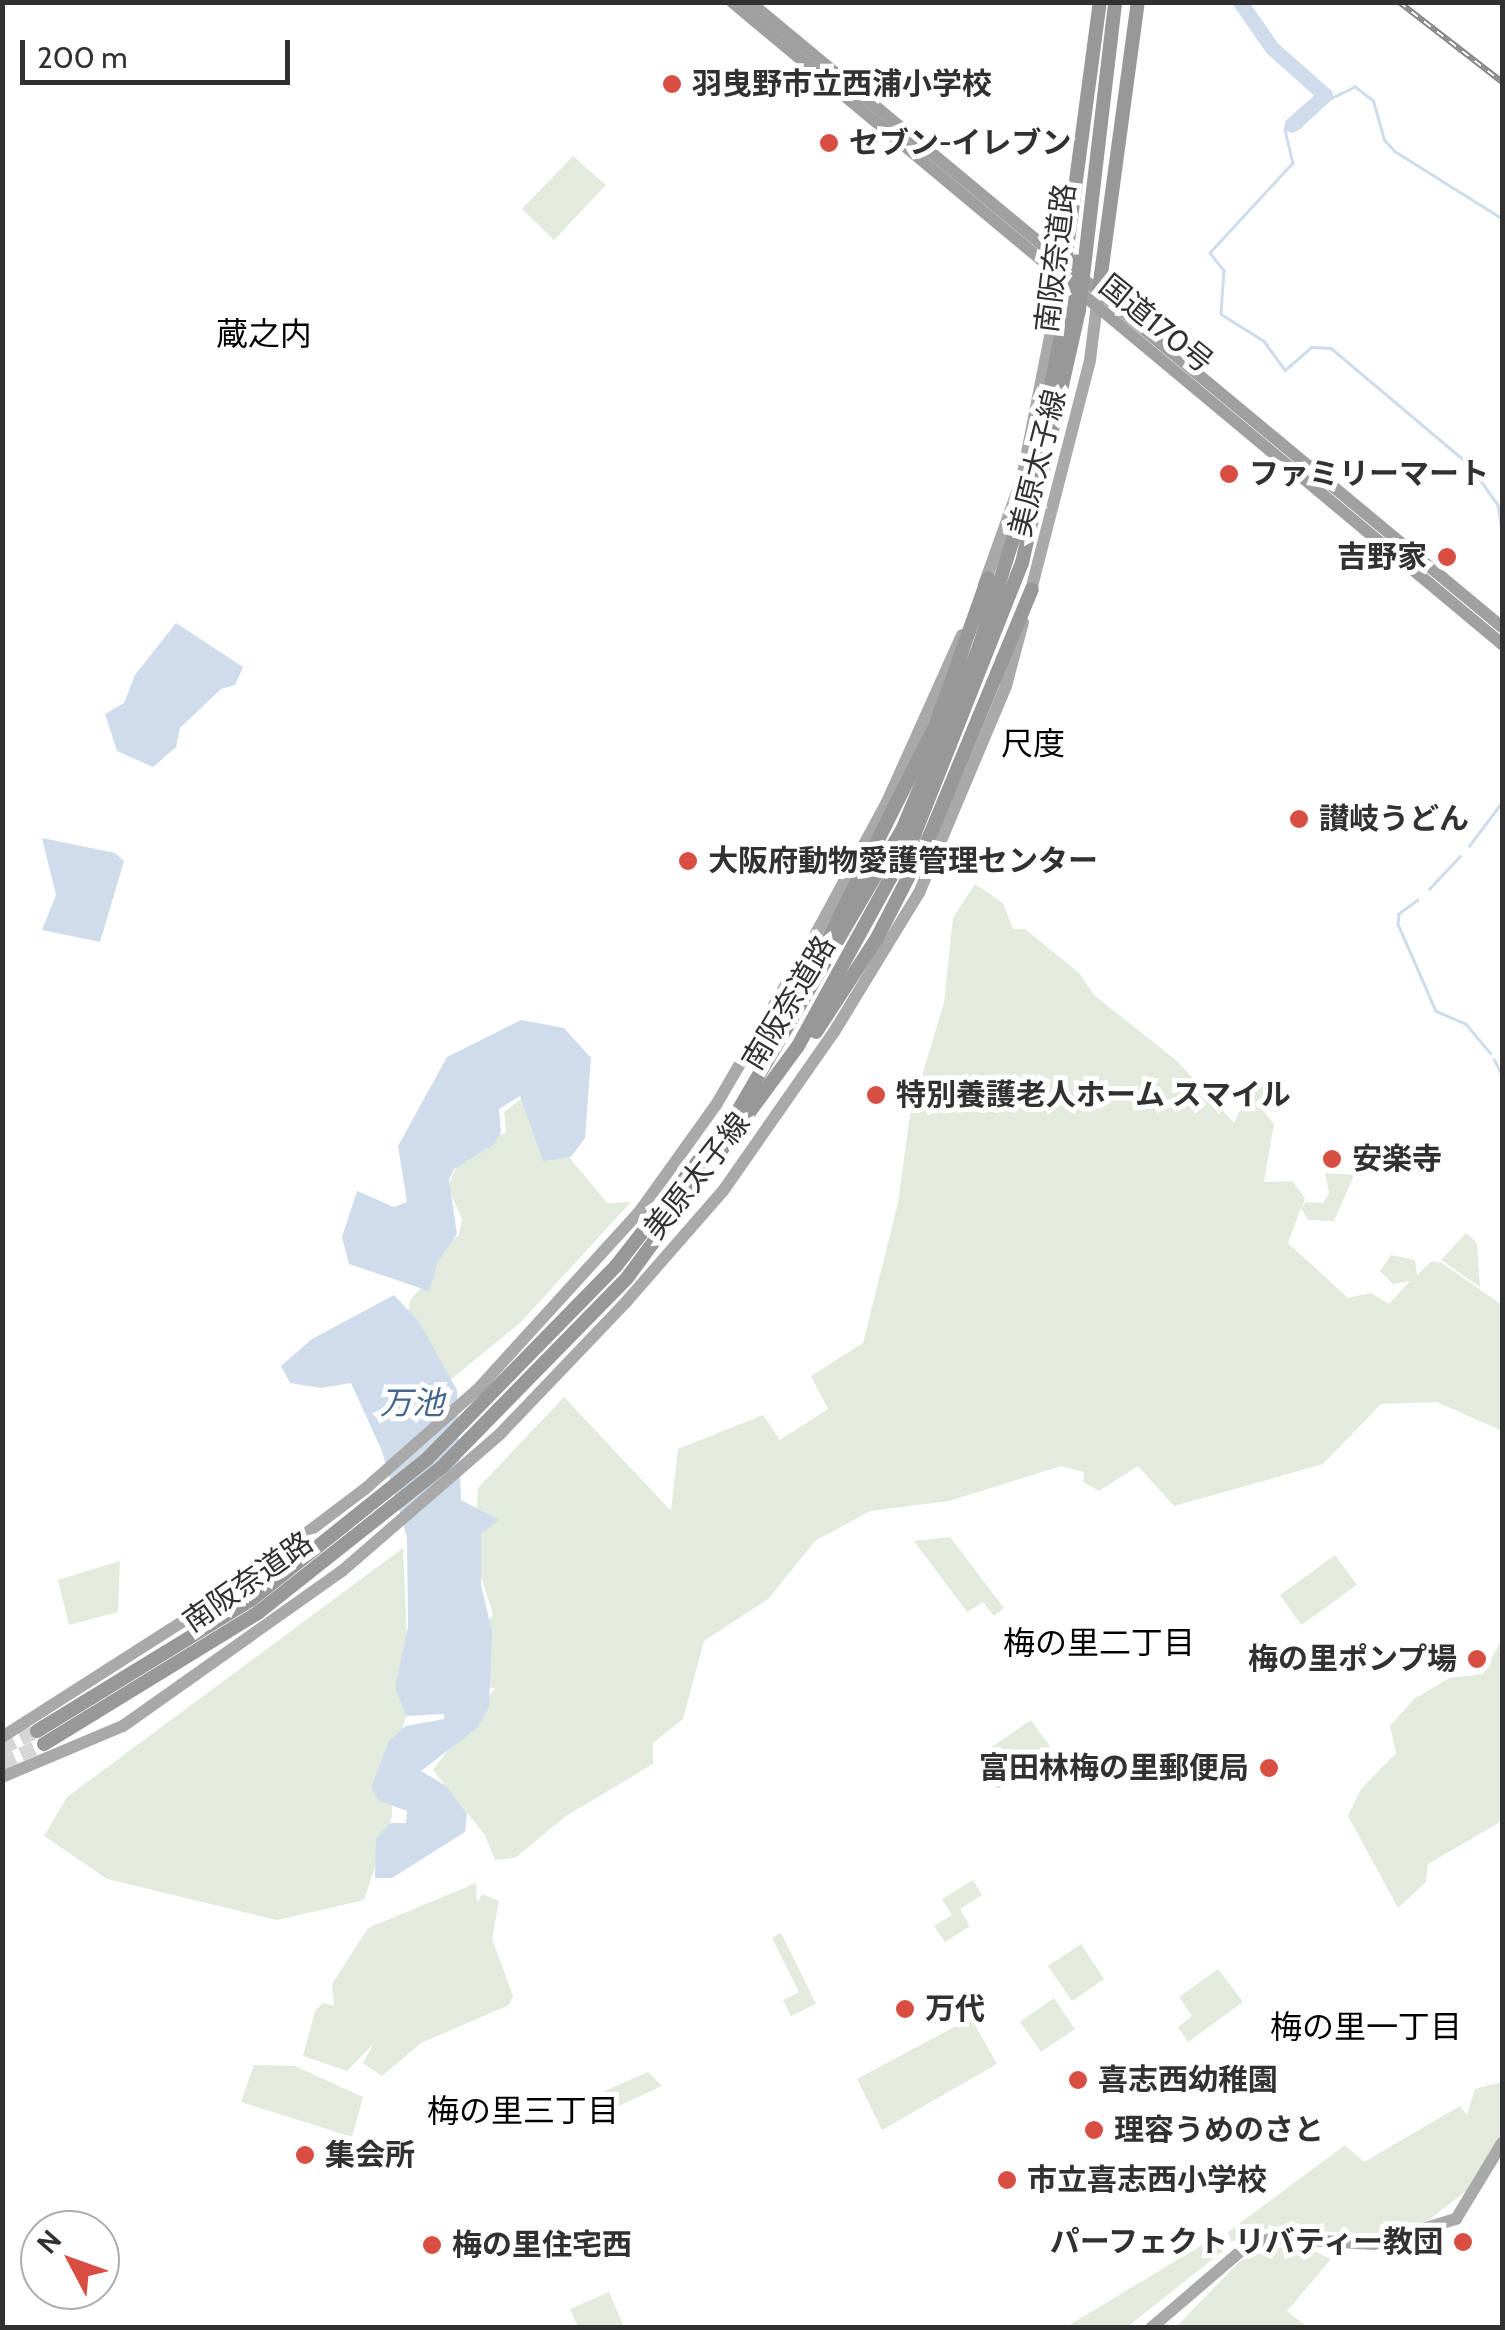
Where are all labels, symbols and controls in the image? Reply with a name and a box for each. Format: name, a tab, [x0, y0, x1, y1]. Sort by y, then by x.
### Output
scale bar	[25, 20, 295, 82]
text: 200 m	[37, 39, 128, 76]
place label: 羽曳野市立西浦小学校	[692, 66, 992, 102]
marker: 羽曳野市立西浦小学校	[661, 73, 683, 95]
place label: セブン-イレブン	[849, 125, 1072, 161]
marker: セブン-イレブン	[818, 132, 840, 154]
street label: 南阪奈道路	[1029, 181, 1083, 335]
street label: 国道170号	[1092, 267, 1220, 381]
district label: 蔵之内	[216, 315, 312, 353]
street label: 美原太子線	[1002, 386, 1074, 540]
place label: ファミリーマート	[1249, 456, 1489, 492]
marker: ファミリーマート	[1218, 463, 1240, 485]
place label: 吉野家	[1337, 539, 1427, 575]
marker: 吉野家	[1436, 546, 1458, 568]
district label: 尺度	[1001, 725, 1065, 763]
place label: 讃岐うどん	[1319, 801, 1469, 837]
marker: 讃岐うどん	[1288, 808, 1310, 830]
place label: 大阪府動物愛護管理センター	[708, 843, 1098, 879]
marker: 大阪府動物愛護管理センター	[677, 850, 699, 872]
street label: 南阪奈道路	[735, 929, 843, 1077]
place label: 特別養護老人ホーム スマイル	[896, 1077, 1293, 1113]
marker: 特別養護老人ホーム スマイル	[865, 1084, 887, 1106]
street label: 美原太子線	[637, 1106, 757, 1246]
place label: 安楽寺	[1352, 1141, 1442, 1177]
marker: 安楽寺	[1321, 1148, 1343, 1170]
water label: 万池	[380, 1384, 444, 1422]
street label: 南阪奈道路	[176, 1524, 320, 1640]
district label: 梅の里二丁目	[1003, 1624, 1195, 1662]
place label: 梅の里ポンプ場	[1247, 1641, 1457, 1677]
marker: 梅の里ポンプ場	[1466, 1648, 1488, 1670]
place label: 富田林梅の里郵便局	[979, 1750, 1249, 1786]
marker: 富田林梅の里郵便局	[1258, 1757, 1280, 1779]
place label: 万代	[925, 1991, 985, 2027]
marker: 万代	[894, 1998, 916, 2020]
district label: 梅の里一丁目	[1270, 2008, 1462, 2046]
place label: 喜志西幼稚園	[1098, 2062, 1278, 2098]
marker: 喜志西幼稚園	[1067, 2069, 1089, 2091]
district label: 梅の里三丁目	[427, 2092, 619, 2130]
place label: 理容うめのさと	[1114, 2112, 1324, 2148]
marker: 理容うめのさと	[1083, 2119, 1105, 2141]
place label: 集会所	[325, 2137, 415, 2173]
marker: 集会所	[294, 2144, 316, 2166]
place label: 市立喜志西小学校	[1027, 2162, 1267, 2198]
marker: 市立喜志西小学校	[996, 2169, 1018, 2191]
north arrow	[20, 2210, 120, 2310]
text: N	[30, 2223, 68, 2260]
place label: パーフェクト リバティー教団	[1046, 2224, 1443, 2260]
place label: 梅の里住宅西	[452, 2227, 632, 2263]
marker: パーフェクト リバティー教団	[1452, 2231, 1474, 2253]
marker: 梅の里住宅西	[421, 2234, 443, 2256]

